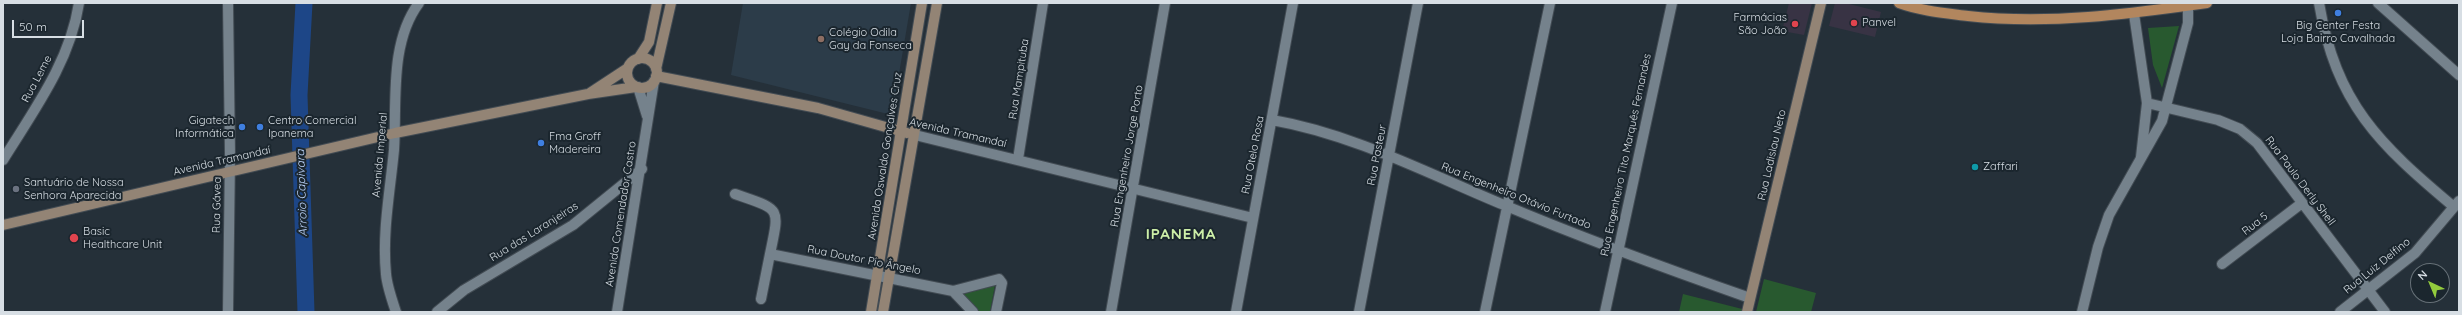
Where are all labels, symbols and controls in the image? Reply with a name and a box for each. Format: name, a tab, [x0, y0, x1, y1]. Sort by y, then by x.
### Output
marker: Big Center Festa Loja Bairro Cavalhada	[2333, 8, 2343, 18]
place label: Farmácias São João	[1734, 11, 1787, 37]
scale bar	[14, 12, 86, 38]
place label: Panvel	[1862, 16, 1896, 30]
marker: Panvel	[1849, 18, 1859, 28]
text: 50 m	[19, 19, 47, 34]
marker: Farmácias São João	[1790, 19, 1800, 29]
place label: Big Center Festa Loja Bairro Cavalhada	[2281, 19, 2395, 45]
place label: Colégio Odila Gay da Fonseca	[829, 26, 912, 52]
marker: Colégio Odila Gay da Fonseca	[816, 34, 826, 44]
street label: Rua Mampituba	[1006, 38, 1032, 120]
street label: Rua Engenheiro Tito Marquês Fernandes	[1598, 52, 1654, 258]
street label: Rua Leme	[19, 53, 55, 105]
street label: Avenida Oswaldo Gonçalves Cruz	[865, 71, 905, 241]
street label: Rua Engenheiro Jorge Porto	[1108, 84, 1146, 228]
street label: Rua Ladislau Neto	[1755, 108, 1789, 202]
street label: Avenida Imperial	[370, 112, 390, 198]
place label: Gigatech Informática	[175, 114, 234, 140]
place label: Centro Comercial Ipanema	[268, 114, 356, 140]
street label: Avenida Tramandaí	[908, 115, 1008, 151]
street label: Rua Otelo Rosa	[1239, 115, 1267, 195]
marker: Gigatech Informática	[237, 122, 247, 132]
marker: Centro Comercial Ipanema	[255, 122, 265, 132]
street label: Rua Pasteur	[1365, 123, 1389, 187]
place label: Fma Groff Madereira	[549, 130, 601, 156]
street label: Rua Paulo Derly Shell	[2262, 134, 2338, 228]
marker: Fma Groff Madereira	[536, 138, 546, 148]
street label: Avenida Comendador Castro	[603, 140, 639, 288]
street label: Avenida Tramandaí	[172, 143, 272, 179]
water label: Arroio Capivara	[293, 149, 311, 237]
street label: Rua Engenheiro Otávio Furtado	[1439, 160, 1593, 232]
place label: Zaffari	[1983, 160, 2018, 174]
marker: Zaffari	[1970, 162, 1980, 172]
place label: Santuário de Nossa Senhora Aparecida	[24, 176, 124, 202]
street label: Rua Gávea	[210, 177, 224, 233]
marker: Santuário de Nossa Senhora Aparecida	[11, 184, 21, 194]
street label: Rua das Laranjeiras	[487, 199, 581, 265]
street label: Rua 5	[2239, 210, 2271, 238]
place label: Basic Healthcare Unit	[83, 225, 162, 251]
district label: IPANEMA	[1146, 225, 1216, 243]
marker: Basic Healthcare Unit	[68, 232, 80, 244]
street label: Rua Luiz Delfino	[2341, 235, 2413, 297]
street label: Rua Doutor Pio Ângelo	[806, 242, 922, 278]
north arrow	[2410, 263, 2450, 303]
text: N	[2415, 267, 2430, 283]

